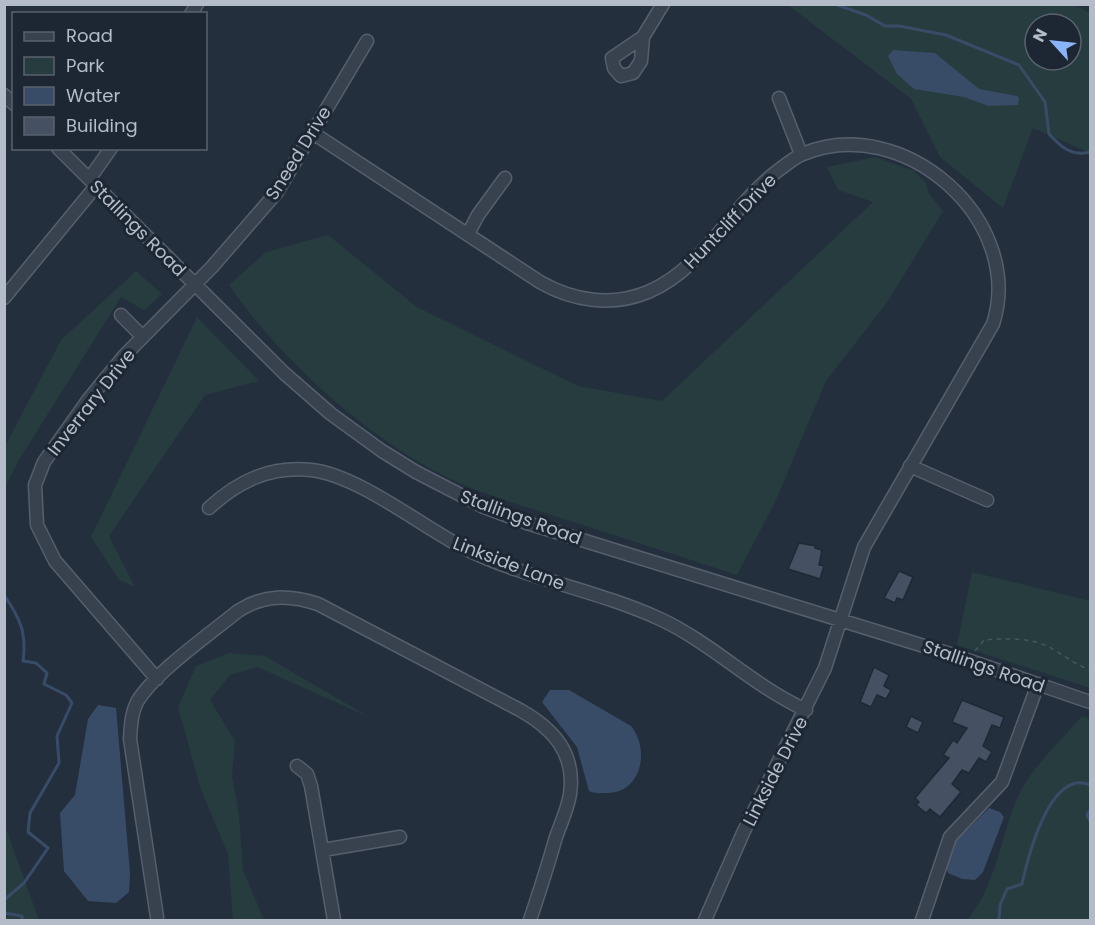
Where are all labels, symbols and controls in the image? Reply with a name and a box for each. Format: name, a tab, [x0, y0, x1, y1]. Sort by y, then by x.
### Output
legend	[12, 12, 207, 150]
north arrow	[1023, 12, 1083, 72]
text: Road	[66, 23, 113, 48]
text: N	[1027, 25, 1053, 46]
text: Park	[66, 53, 105, 78]
text: Water	[66, 83, 120, 108]
street label: Sneed Drive	[259, 101, 337, 205]
text: Building	[66, 113, 138, 138]
street label: Huntcliff Drive	[678, 168, 782, 274]
street label: Stallings Road	[84, 174, 192, 282]
street label: Inverrary Drive	[41, 343, 141, 461]
street label: Stallings Road	[457, 483, 585, 551]
street label: Linkside Lane	[450, 530, 568, 596]
street label: Stallings Road	[920, 633, 1048, 699]
street label: Linkside Drive	[737, 712, 813, 830]

